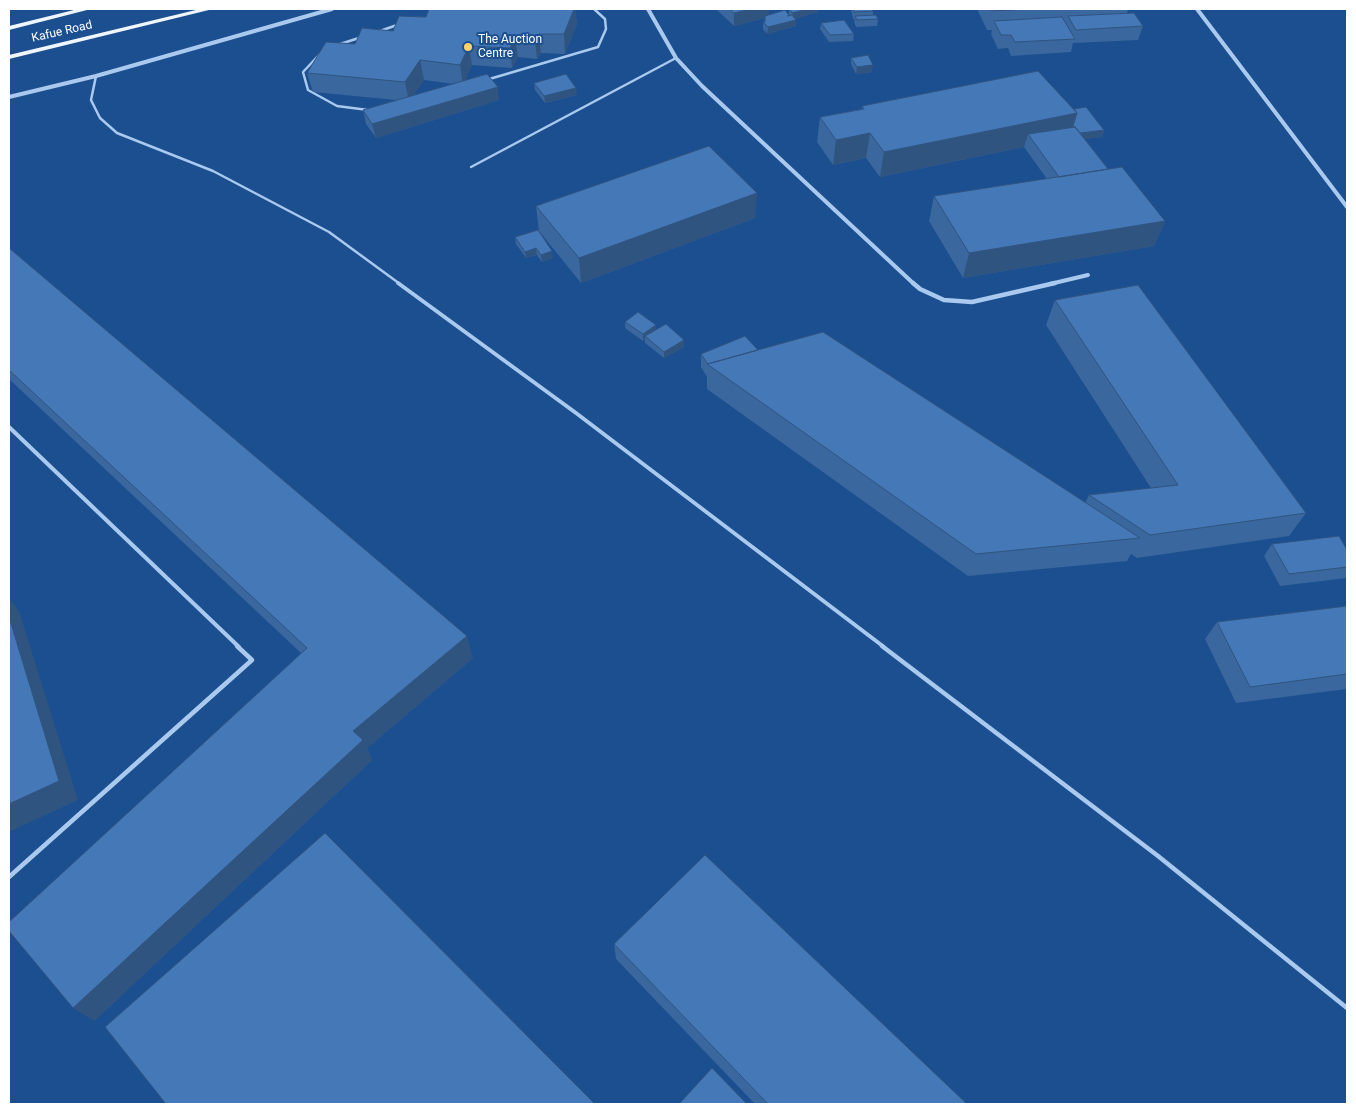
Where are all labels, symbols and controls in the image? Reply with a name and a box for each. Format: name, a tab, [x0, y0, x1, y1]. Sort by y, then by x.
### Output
street label: Kafue Road	[30, 18, 94, 46]
place label: The Auction Centre	[478, 33, 542, 61]
marker: The Auction Centre	[462, 41, 474, 53]

